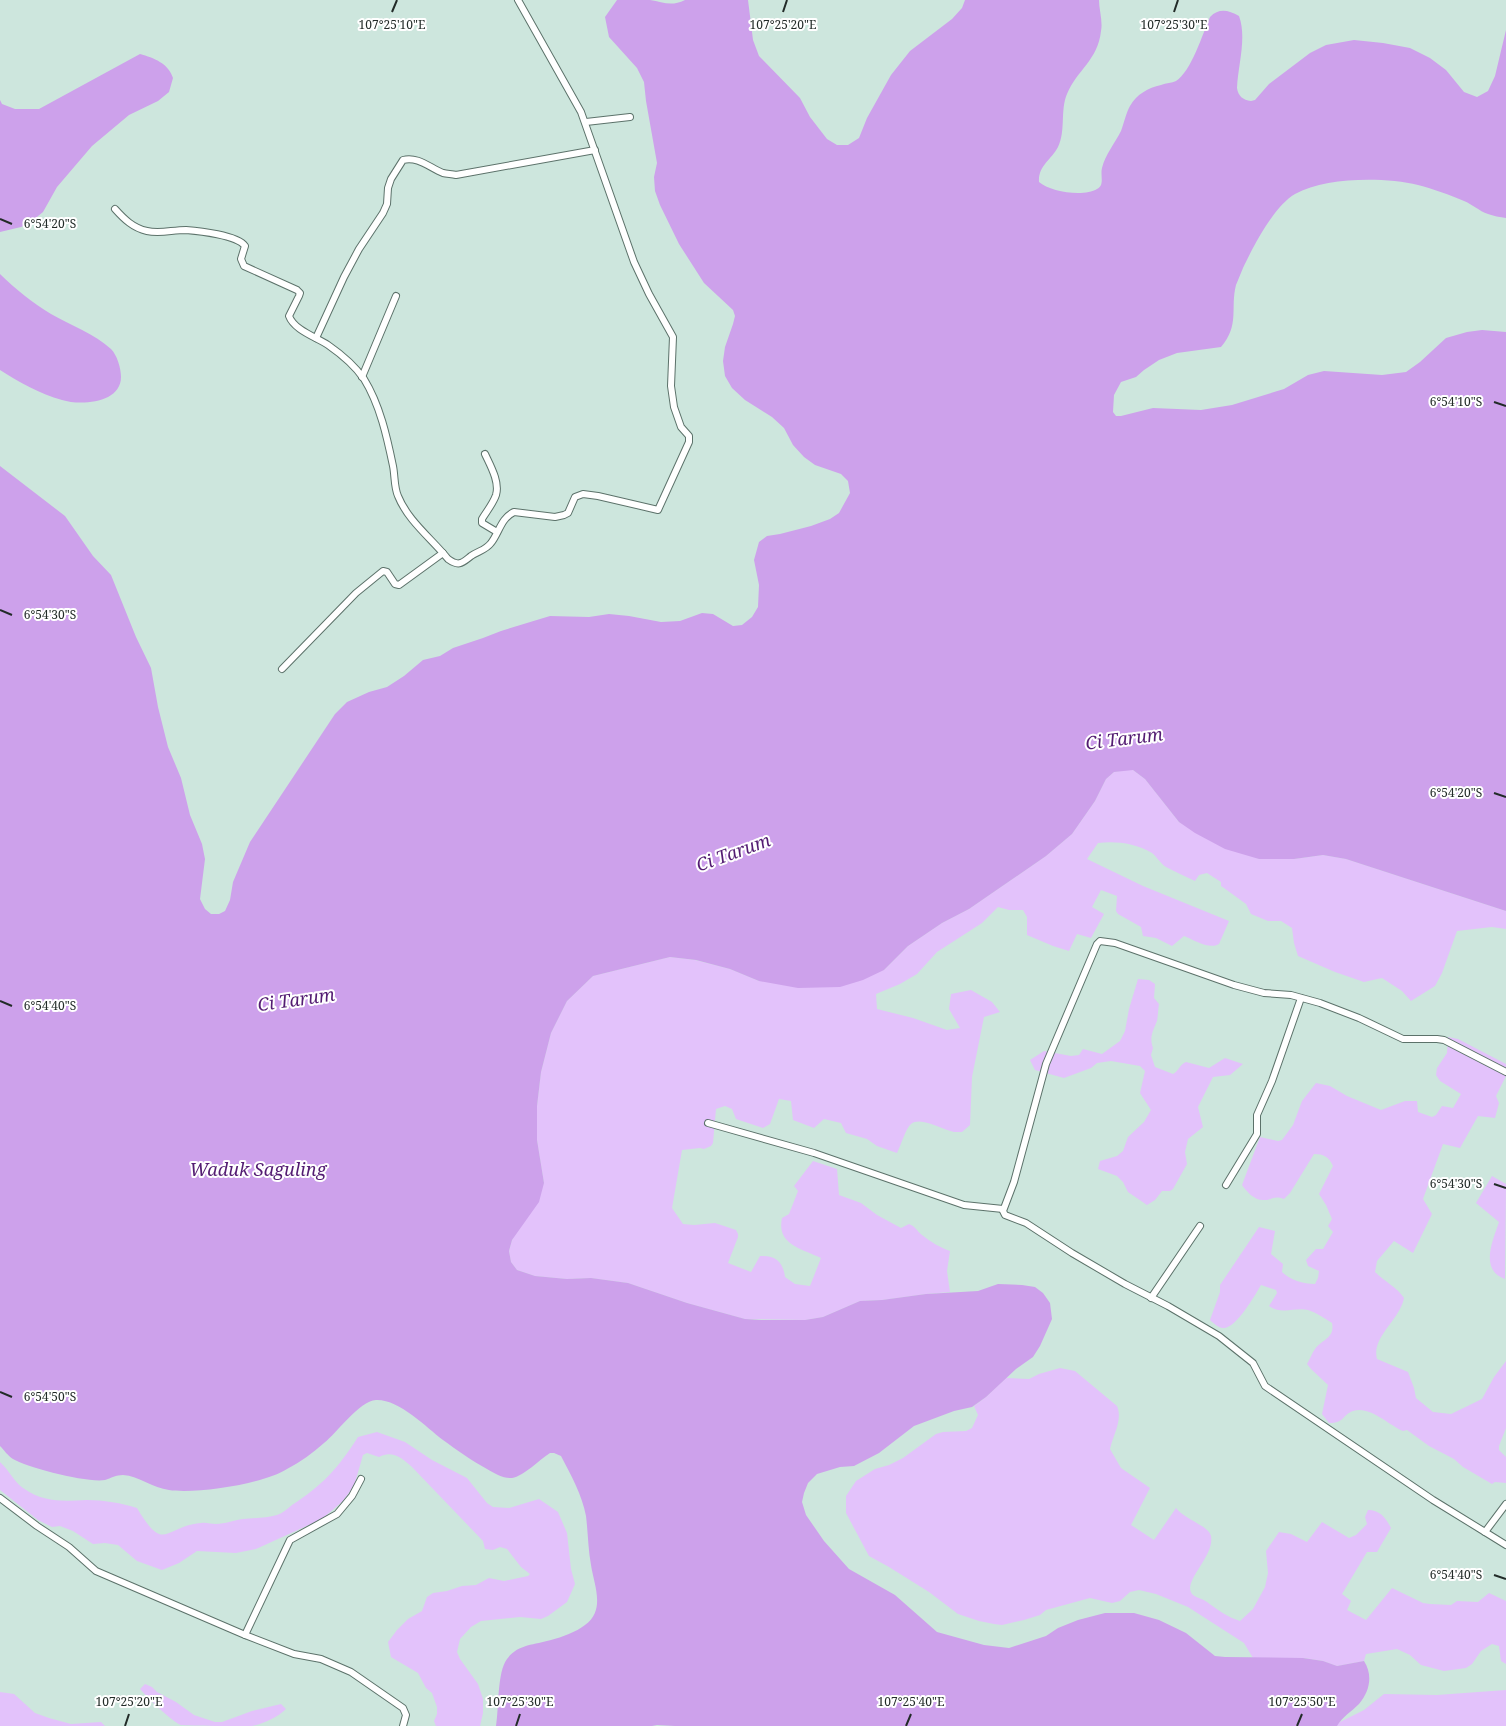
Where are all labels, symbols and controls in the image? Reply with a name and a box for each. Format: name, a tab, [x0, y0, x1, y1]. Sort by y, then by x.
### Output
text: 107°25'10"E	[359, 16, 425, 33]
text: 107°25'20"E	[750, 16, 816, 33]
text: 107°25'30"E	[1141, 16, 1207, 33]
text: 6°54'20"S	[24, 215, 76, 232]
text: 6°54'10"S	[1430, 393, 1482, 410]
text: 6°54'30"S	[24, 606, 76, 623]
water label: Ci Tarum	[1084, 721, 1164, 755]
text: 6°54'20"S	[1430, 784, 1482, 801]
water label: Ci Tarum	[692, 827, 774, 877]
water label: Ci Tarum	[256, 982, 336, 1016]
text: 6°54'40"S	[24, 997, 76, 1014]
water label: Waduk Saguling	[189, 1157, 328, 1181]
text: 6°54'30"S	[1430, 1175, 1482, 1192]
text: 6°54'50"S	[24, 1388, 76, 1405]
text: 6°54'40"S	[1430, 1566, 1482, 1583]
text: 107°25'20"E	[96, 1693, 162, 1710]
text: 107°25'30"E	[487, 1693, 553, 1710]
text: 107°25'40"E	[878, 1693, 944, 1710]
text: 107°25'50"E	[1269, 1693, 1335, 1710]

